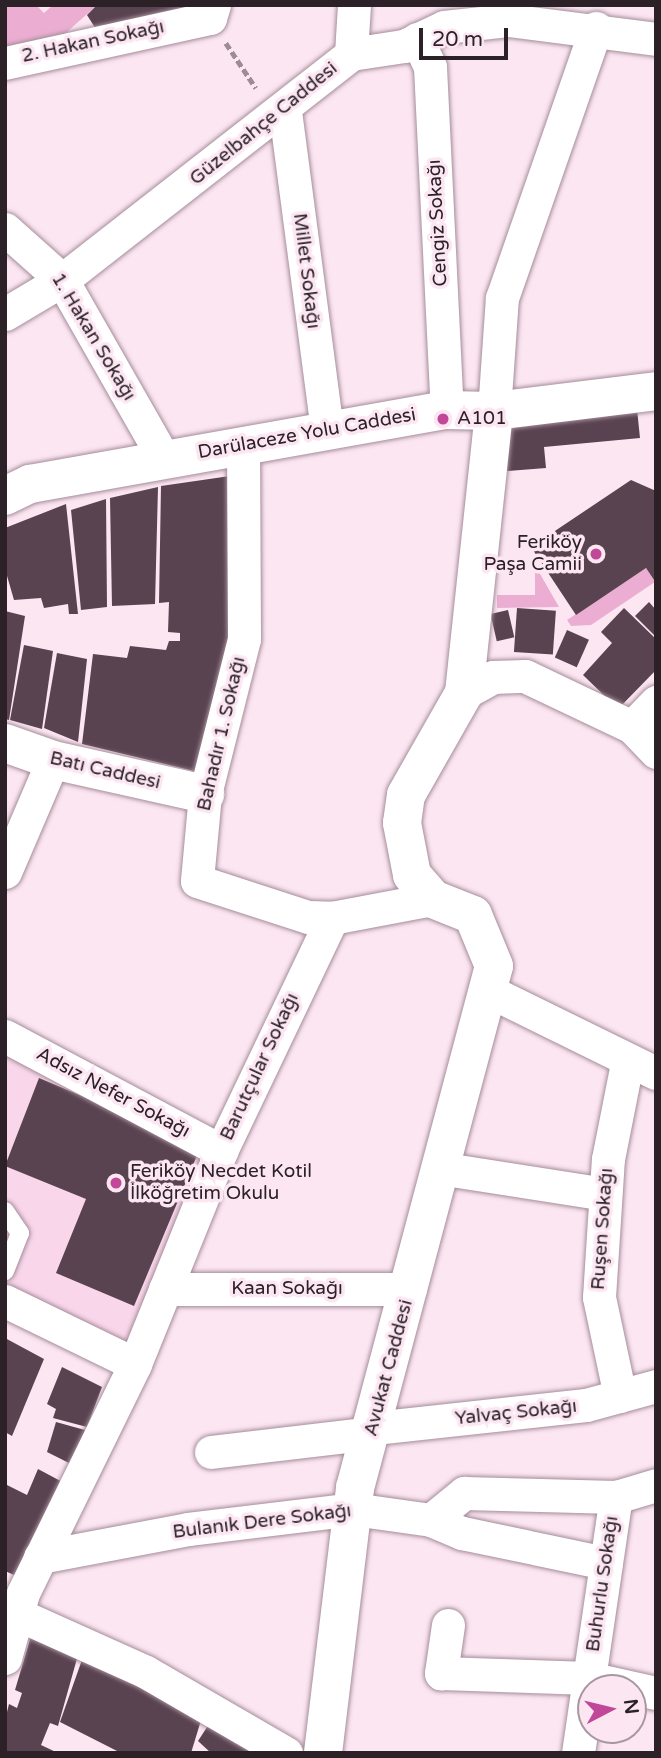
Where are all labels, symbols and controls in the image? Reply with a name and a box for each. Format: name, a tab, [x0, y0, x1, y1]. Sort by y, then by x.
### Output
scale bar	[423, 14, 512, 58]
street label: 2. Hakan Sokağı	[20, 16, 166, 68]
text: 20 m	[432, 27, 483, 52]
street label: Güzelbahçe Caddesi	[186, 57, 342, 191]
street label: Cengiz Sokağı	[423, 159, 453, 287]
street label: Millet Sokağı	[288, 212, 324, 330]
street label: 1. Hakan Sokağı	[46, 269, 140, 405]
street label: Darülaceze Yolu Caddesi	[196, 404, 418, 464]
place label: A101	[457, 408, 507, 430]
marker: A101	[435, 411, 451, 427]
place label: Feriköy Paşa Camii	[484, 532, 582, 576]
marker: Feriköy Paşa Camii	[588, 546, 604, 562]
street label: Bahadır 1. Sokağı	[193, 655, 251, 813]
street label: Batı Caddesi	[47, 747, 163, 795]
street label: Barutçular Sokağı	[216, 990, 304, 1144]
street label: Adsız Nefer Sokağı	[32, 1043, 194, 1143]
place label: Feriköy Necdet Kotil İlköğretim Okulu	[130, 1161, 312, 1205]
street label: Ruşen Sokağı	[587, 1167, 619, 1291]
marker: Feriköy Necdet Kotil İlköğretim Okulu	[108, 1175, 124, 1191]
street label: Kaan Sokağı	[231, 1278, 343, 1300]
street label: Avukat Caddesi	[360, 1297, 418, 1439]
street label: Yalvaç Sokağı	[454, 1395, 578, 1431]
street label: Bulanık Dere Sokağı	[171, 1500, 353, 1544]
street label: Buhurlu Sokağı	[582, 1515, 624, 1653]
north arrow	[577, 1674, 647, 1744]
text: N	[619, 1698, 643, 1716]

